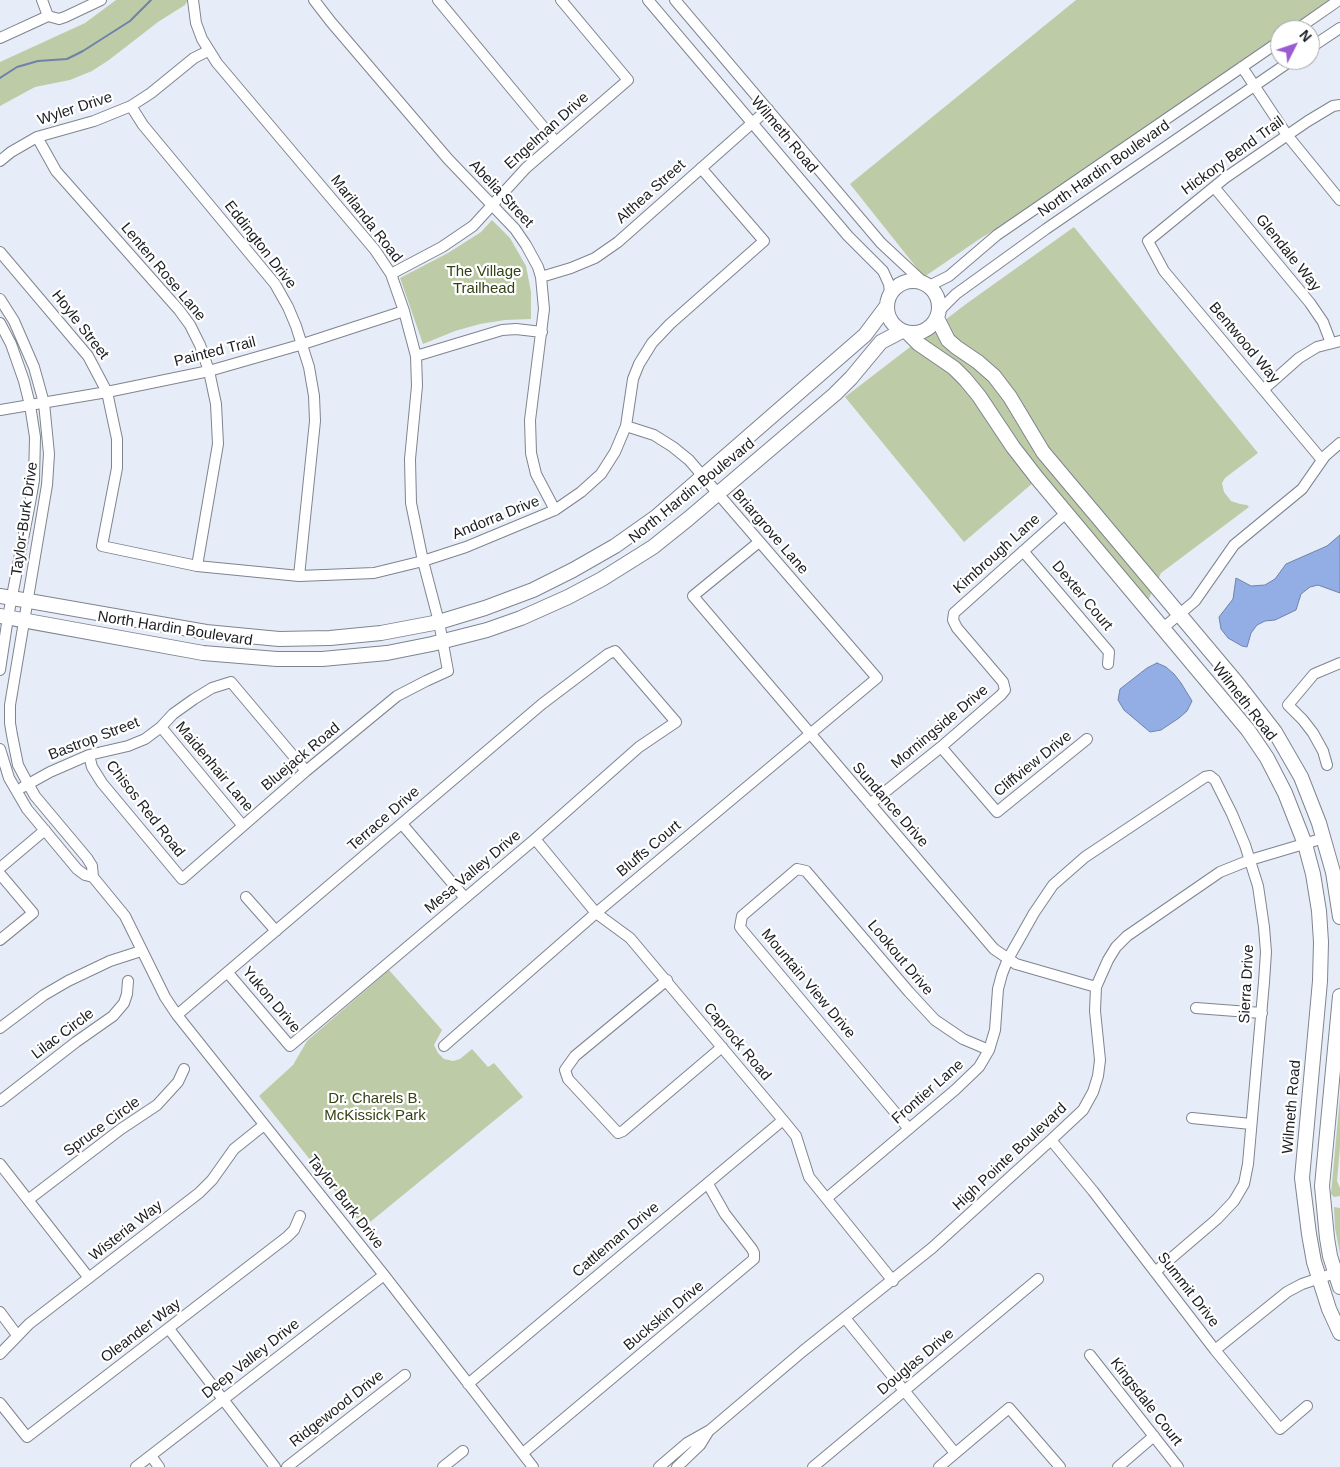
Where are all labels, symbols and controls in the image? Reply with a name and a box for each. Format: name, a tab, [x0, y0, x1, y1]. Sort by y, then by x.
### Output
north arrow	[1270, 20, 1320, 70]
text: N	[1296, 27, 1315, 45]
street label: Wyler Drive	[35, 88, 115, 130]
street label: Engelman Drive	[501, 89, 593, 173]
street label: Wilmeth Road	[747, 93, 821, 177]
street label: Hickory Bend Trail	[1178, 113, 1288, 199]
street label: North Hardin Boulevard	[1035, 117, 1173, 221]
street label: Abelia Street	[465, 156, 537, 232]
street label: Althea Street	[613, 156, 689, 228]
street label: Marilanda Road	[326, 172, 406, 266]
street label: Eddington Drive	[220, 197, 300, 293]
street label: Glendale Way	[1252, 211, 1324, 295]
street label: Lenten Rose Lane	[117, 219, 209, 325]
park label: The Village Trailhead	[447, 263, 521, 298]
street label: Hoyle Street	[48, 287, 112, 363]
street label: Bentwood Way	[1205, 299, 1283, 387]
street label: Painted Trail	[172, 333, 258, 371]
street label: North Hardin Boulevard	[625, 435, 759, 547]
street label: Taylor-Burk Drive	[8, 461, 42, 577]
street label: Briargrove Lane	[728, 486, 812, 578]
street label: Andorra Drive	[450, 492, 542, 544]
street label: Kimbrough Lane	[950, 510, 1044, 598]
street label: Dexter Court	[1048, 558, 1116, 634]
street label: North Hardin Boulevard	[96, 608, 254, 650]
street label: Wilmeth Road	[1208, 659, 1280, 745]
street label: Morningside Drive	[888, 681, 992, 773]
street label: Bastrop Street	[46, 713, 142, 765]
street label: Maidenhair Lane	[171, 718, 257, 816]
street label: Bluejack Road	[258, 719, 344, 795]
street label: Cliffview Drive	[991, 727, 1075, 801]
street label: Chisos Red Road	[102, 757, 188, 861]
street label: Sundance Drive	[848, 759, 932, 851]
street label: Terrace Drive	[344, 783, 424, 855]
street label: Bluffs Court	[613, 817, 685, 881]
street label: Mesa Valley Drive	[421, 827, 525, 917]
street label: Lookout Drive	[863, 917, 937, 999]
street label: Mountain View Drive	[757, 926, 859, 1042]
street label: Sierra Drive	[1236, 944, 1258, 1024]
street label: Yukon Drive	[238, 963, 304, 1037]
street label: Caprock Road	[699, 999, 775, 1085]
street label: Lilac Circle	[28, 1005, 98, 1063]
street label: Frontier Lane	[888, 1056, 968, 1128]
street label: Wilmeth Road	[1279, 1059, 1305, 1155]
park label: Dr. Charels B. McKissick Park	[324, 1090, 426, 1125]
street label: Spruce Circle	[60, 1093, 144, 1161]
street label: High Pointe Boulevard	[949, 1100, 1071, 1214]
street label: Taylor Burk Drive	[303, 1151, 387, 1253]
street label: Wisteria Way	[86, 1197, 166, 1265]
street label: Cattleman Drive	[569, 1199, 663, 1281]
street label: Summit Drive	[1153, 1249, 1223, 1331]
street label: Buckskin Drive	[620, 1277, 708, 1355]
street label: Oleander Way	[98, 1295, 184, 1367]
street label: Deep Valley Drive	[199, 1315, 303, 1403]
street label: Douglas Drive	[874, 1325, 958, 1399]
street label: Kingsdale Court	[1106, 1354, 1186, 1450]
street label: Ridgewood Drive	[286, 1367, 388, 1451]

